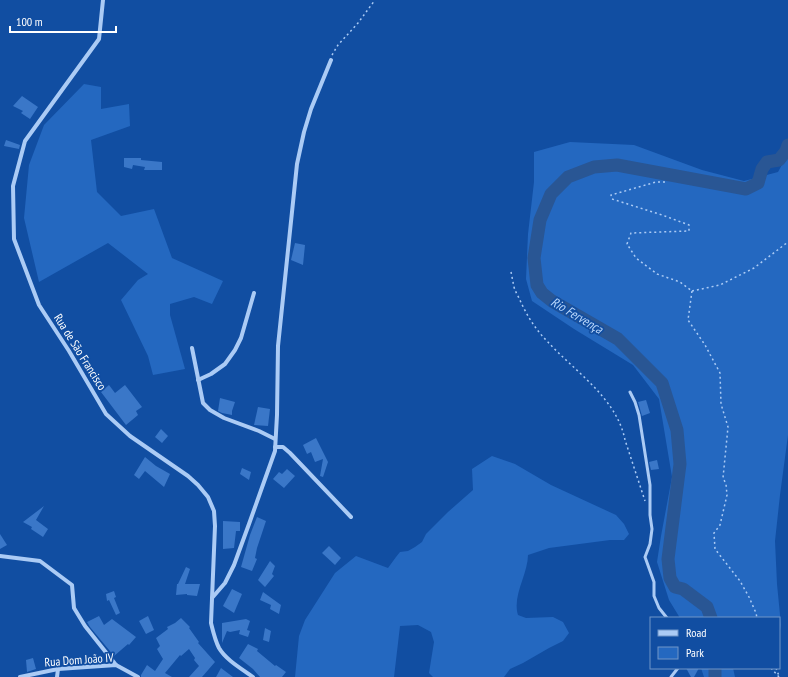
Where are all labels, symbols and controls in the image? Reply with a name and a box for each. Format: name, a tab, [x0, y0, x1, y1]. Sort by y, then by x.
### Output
scale bar	[10, 8, 116, 34]
text: 100 m	[16, 14, 43, 29]
water label: Rio Fervença	[548, 293, 607, 338]
street label: Rua de São Francisco	[51, 311, 110, 393]
legend	[650, 617, 780, 669]
text: Road	[686, 625, 706, 640]
text: Park	[686, 645, 704, 660]
street label: Rua Dom João IV	[44, 650, 114, 669]

